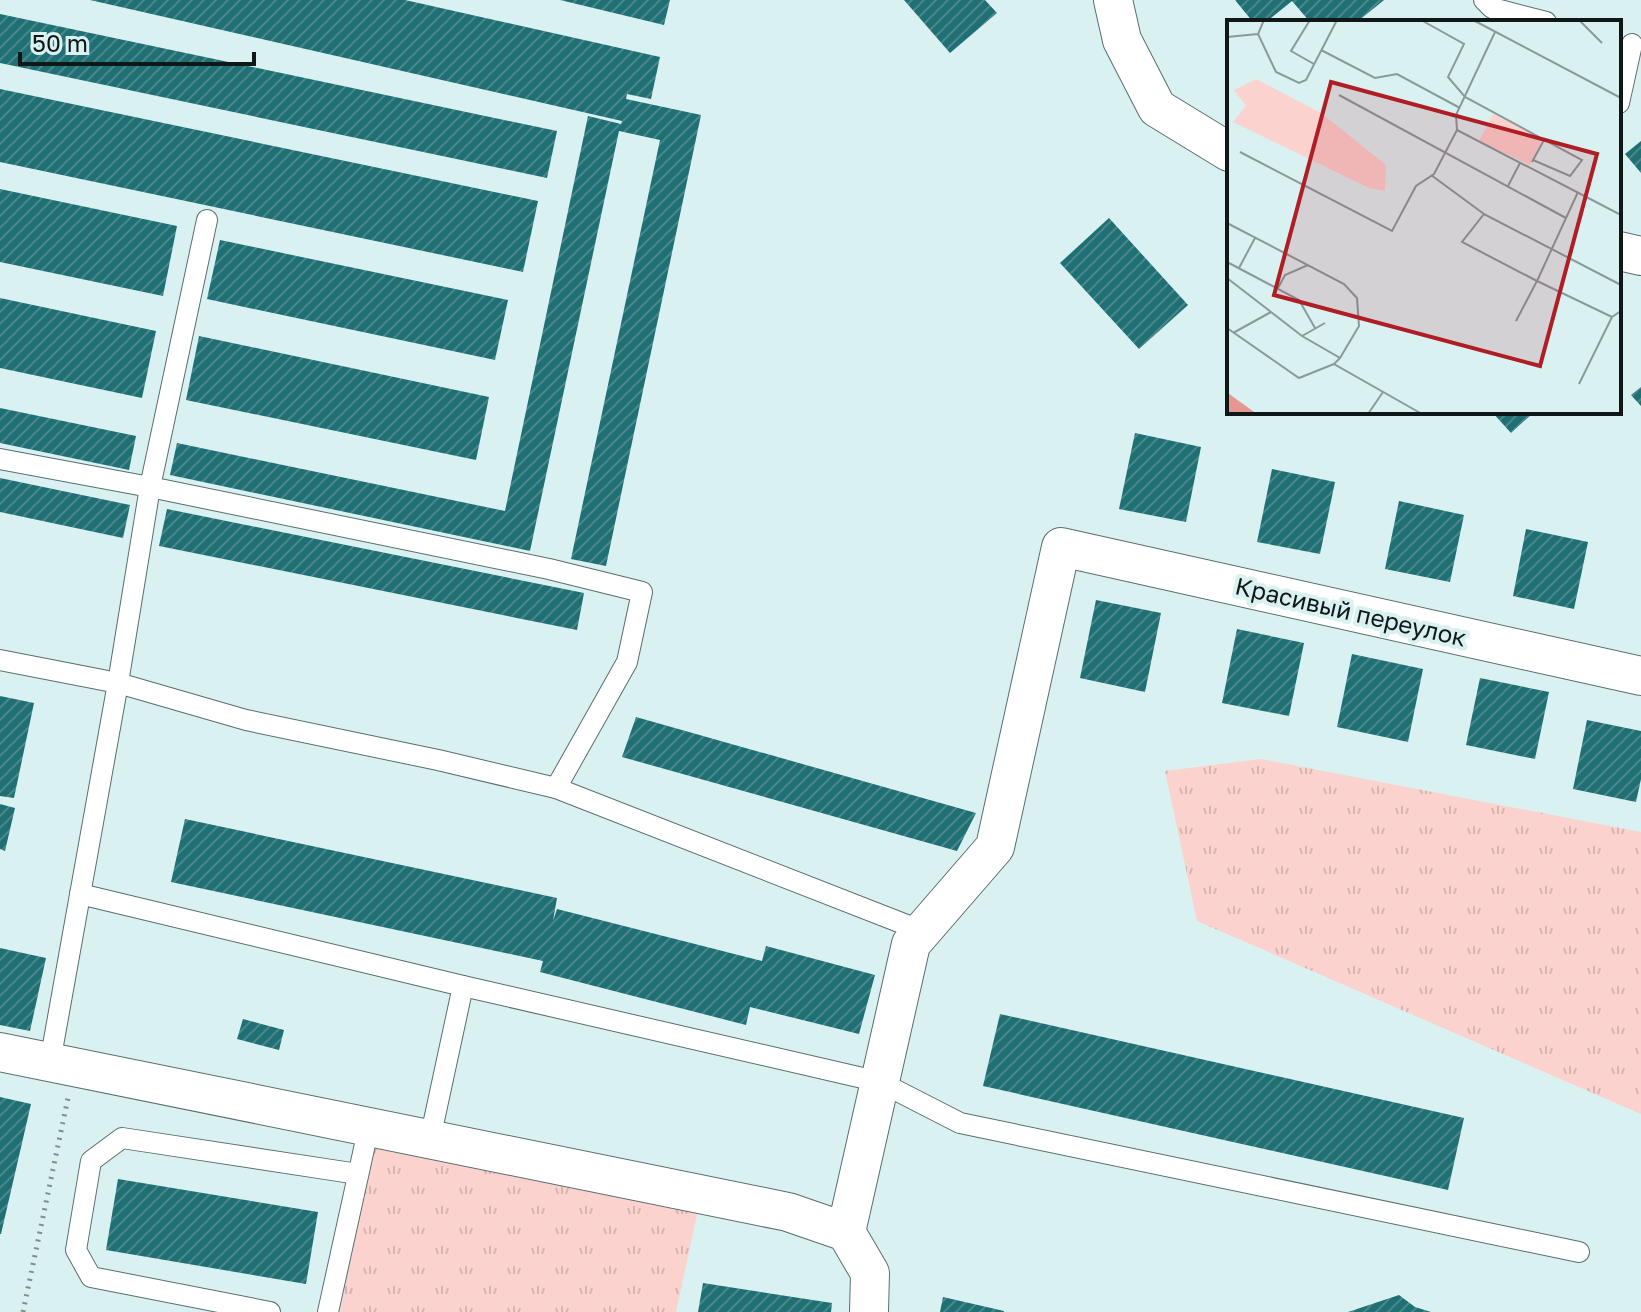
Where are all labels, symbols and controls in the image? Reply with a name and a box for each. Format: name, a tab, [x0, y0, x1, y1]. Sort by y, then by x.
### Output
scale bar	[20, 16, 254, 66]
inset map	[1227, 20, 1621, 414]
text: 50 m	[32, 28, 88, 57]
street label: Красивый переулок	[1233, 570, 1470, 652]

